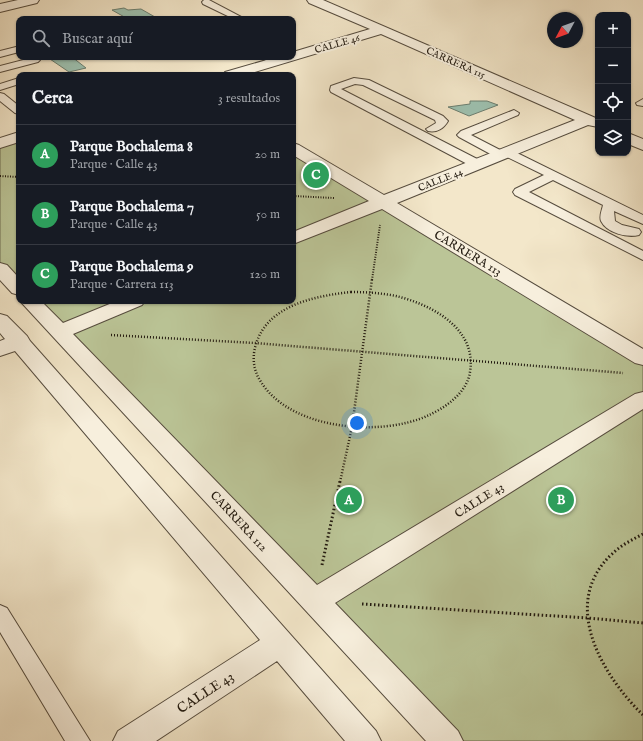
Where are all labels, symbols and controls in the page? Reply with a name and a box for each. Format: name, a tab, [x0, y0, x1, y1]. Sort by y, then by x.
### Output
north arrow	[547, 12, 583, 48]
map controls	[595, 12, 631, 156]
button: +	[595, 12, 631, 48]
search box	[16, 16, 296, 60]
icon: search	[30, 27, 52, 49]
text: Buscar aquí	[62, 29, 132, 48]
street label: CALLE 46	[313, 32, 362, 57]
street label: CARRERA 115	[424, 45, 487, 82]
button: −	[595, 48, 631, 84]
button: locate	[595, 84, 631, 120]
text: Cerca	[32, 88, 73, 109]
text: 3 resultados	[218, 90, 280, 107]
button: layers	[595, 120, 631, 156]
text: Parque Bochalema 8	[70, 137, 193, 156]
text: A	[41, 146, 49, 163]
text: 20 m	[255, 146, 280, 163]
text: Parque · Calle 43	[70, 156, 158, 173]
pin: C	[303, 160, 329, 190]
street label: CALLE 44	[416, 166, 465, 195]
text: Parque Bochalema 7	[70, 197, 194, 216]
text: B	[41, 206, 49, 223]
text: 50 m	[256, 206, 280, 223]
text: Parque · Calle 43	[70, 216, 158, 233]
street label: CARRERA 113	[431, 227, 504, 280]
text: Parque Bochalema 9	[70, 257, 194, 276]
text: C	[40, 266, 50, 283]
text: 120 m	[250, 266, 280, 283]
text: Parque · Carrera 113	[70, 276, 174, 293]
your location	[347, 413, 367, 433]
street label: CALLE 43	[452, 479, 507, 521]
pin: A	[336, 485, 362, 515]
pin: B	[548, 485, 574, 515]
street label: CARRERA 112	[207, 488, 271, 555]
street label: CALLE 43	[174, 668, 237, 718]

